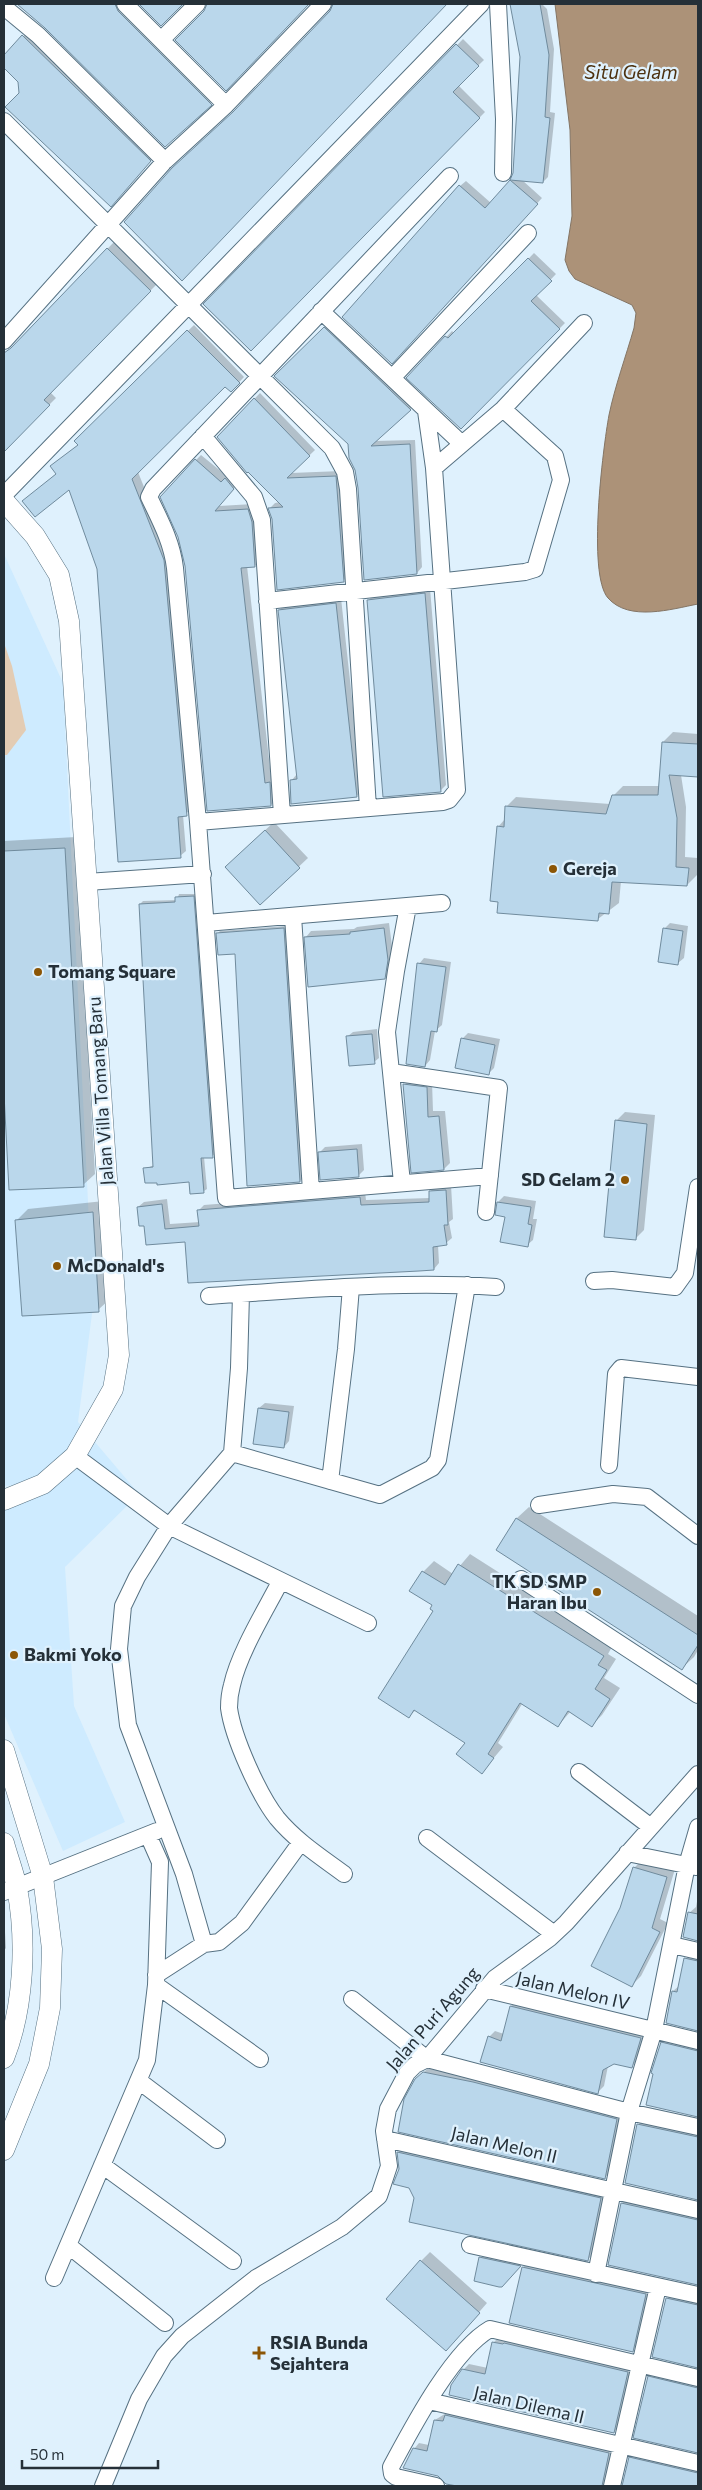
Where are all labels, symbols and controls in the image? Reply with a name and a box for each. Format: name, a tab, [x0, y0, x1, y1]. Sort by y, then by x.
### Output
water label: Situ Gelam	[584, 60, 678, 83]
place label: Gereja	[563, 857, 617, 879]
marker: Gereja	[547, 863, 559, 875]
place label: Tomang Square	[48, 960, 176, 982]
marker: Tomang Square	[32, 966, 44, 978]
street label: Jalan Villa Tomang Baru	[82, 996, 118, 1186]
place label: SD Gelam 2	[521, 1168, 615, 1190]
marker: SD Gelam 2	[619, 1174, 631, 1186]
place label: McDonald's	[67, 1254, 165, 1276]
marker: McDonald's	[51, 1260, 63, 1272]
place label: TK SD SMP Haran Ibu	[492, 1570, 587, 1613]
marker: TK SD SMP Haran Ibu	[591, 1586, 603, 1598]
place label: Bakmi Yoko	[24, 1643, 122, 1665]
marker: Bakmi Yoko	[8, 1649, 20, 1661]
street label: Jalan Puri Agung	[381, 1962, 484, 2075]
street label: Jalan Melon IV	[514, 1966, 632, 2014]
street label: Jalan Melon II	[449, 2121, 559, 2167]
place label: RSIA Bunda Sejahtera	[270, 2331, 368, 2374]
marker: RSIA Bunda Sejahtera	[252, 2346, 266, 2360]
street label: Jalan Dilema II	[472, 2381, 587, 2427]
scale bar	[22, 2438, 159, 2470]
text: 50 m	[30, 2445, 64, 2463]

